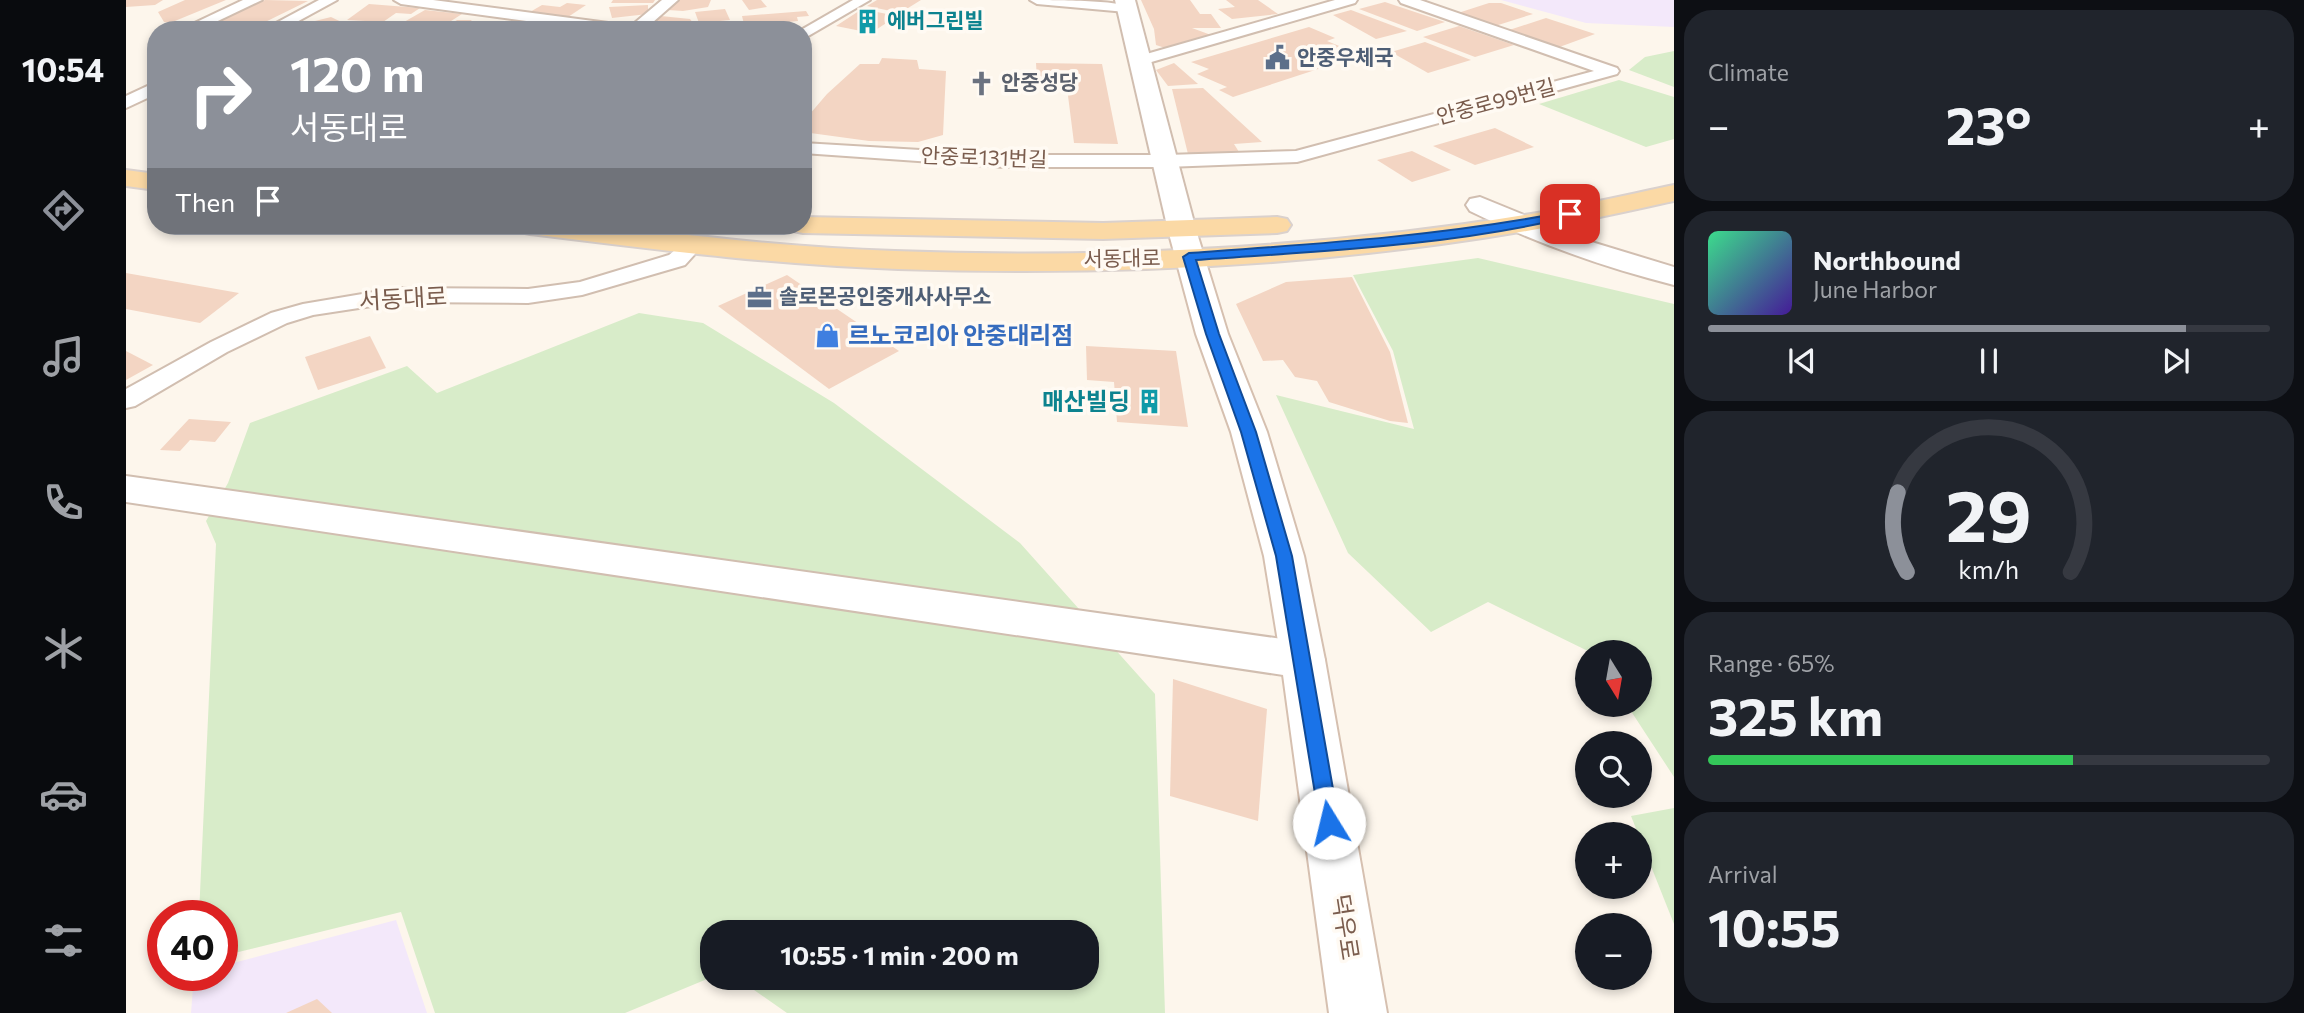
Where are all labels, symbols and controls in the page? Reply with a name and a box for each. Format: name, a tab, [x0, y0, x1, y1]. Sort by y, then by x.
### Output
building icon: 에버그린빌	[853, 7, 881, 35]
place label: 에버그린빌	[887, 7, 984, 32]
text: 120 m	[290, 42, 424, 102]
public building icon: 안중우체국	[1263, 44, 1291, 72]
place label: 안중우체국	[1297, 44, 1394, 69]
text: 10:54	[22, 49, 104, 89]
icon: right	[175, 49, 266, 140]
text: Climate	[1708, 58, 1789, 86]
church icon: 안중성당	[967, 69, 995, 97]
place label: 안중성당	[1001, 69, 1078, 94]
street label: 안중로99번길	[1433, 73, 1558, 128]
text: 23°	[1946, 92, 2032, 156]
text: −	[1708, 101, 1730, 148]
text: +	[2248, 101, 2270, 148]
text: 서동대로	[290, 106, 408, 146]
street label: 안중로131번길	[920, 142, 1048, 171]
icon: arrive	[249, 182, 287, 220]
pin	[1540, 184, 1600, 244]
icon: directions	[39, 186, 88, 235]
text: Then	[175, 186, 235, 217]
icon: arrive	[1551, 195, 1589, 233]
street label: 서동대로	[1083, 244, 1161, 271]
text: Northbound	[1813, 244, 1961, 275]
text: June Harbor	[1813, 275, 1937, 303]
street label: 서동대로	[358, 281, 448, 314]
office icon: 솔로몬공인중개사사무소	[745, 283, 773, 311]
place label: 솔로몬공인중개사사무소	[779, 283, 992, 308]
place label: 르노코리아 안중대리점	[848, 320, 1073, 349]
shop icon: 르노코리아 안중대리점	[814, 322, 842, 350]
icon: music	[39, 332, 88, 381]
icon: previous	[1783, 342, 1821, 380]
icon: pause	[1970, 342, 2008, 380]
icon: next	[2157, 342, 2195, 380]
place label: 매산빌딩	[1042, 386, 1130, 415]
building icon: 매산빌딩	[1136, 388, 1164, 416]
text: 29	[1946, 469, 2032, 558]
icon: phone	[39, 478, 88, 527]
text: km/h	[1959, 554, 2019, 584]
icon: climate	[39, 624, 88, 673]
north arrow	[1575, 640, 1652, 718]
map controls	[1575, 640, 1652, 990]
text: Range · 65%	[1708, 649, 1835, 677]
text: 325 km	[1708, 683, 1883, 747]
button: search	[1575, 731, 1652, 808]
icon: car	[39, 770, 88, 819]
position arrow	[1292, 786, 1366, 860]
button: +	[1575, 822, 1652, 899]
text: Arrival	[1708, 860, 1778, 888]
street label: 덕우로	[1327, 892, 1366, 962]
text: 10:55	[1708, 894, 1840, 958]
speed limit sign: 40	[147, 900, 238, 991]
button: −	[1575, 913, 1652, 990]
icon: filters	[39, 916, 88, 965]
text: 10:55 · 1 min · 200 m	[780, 939, 1019, 970]

